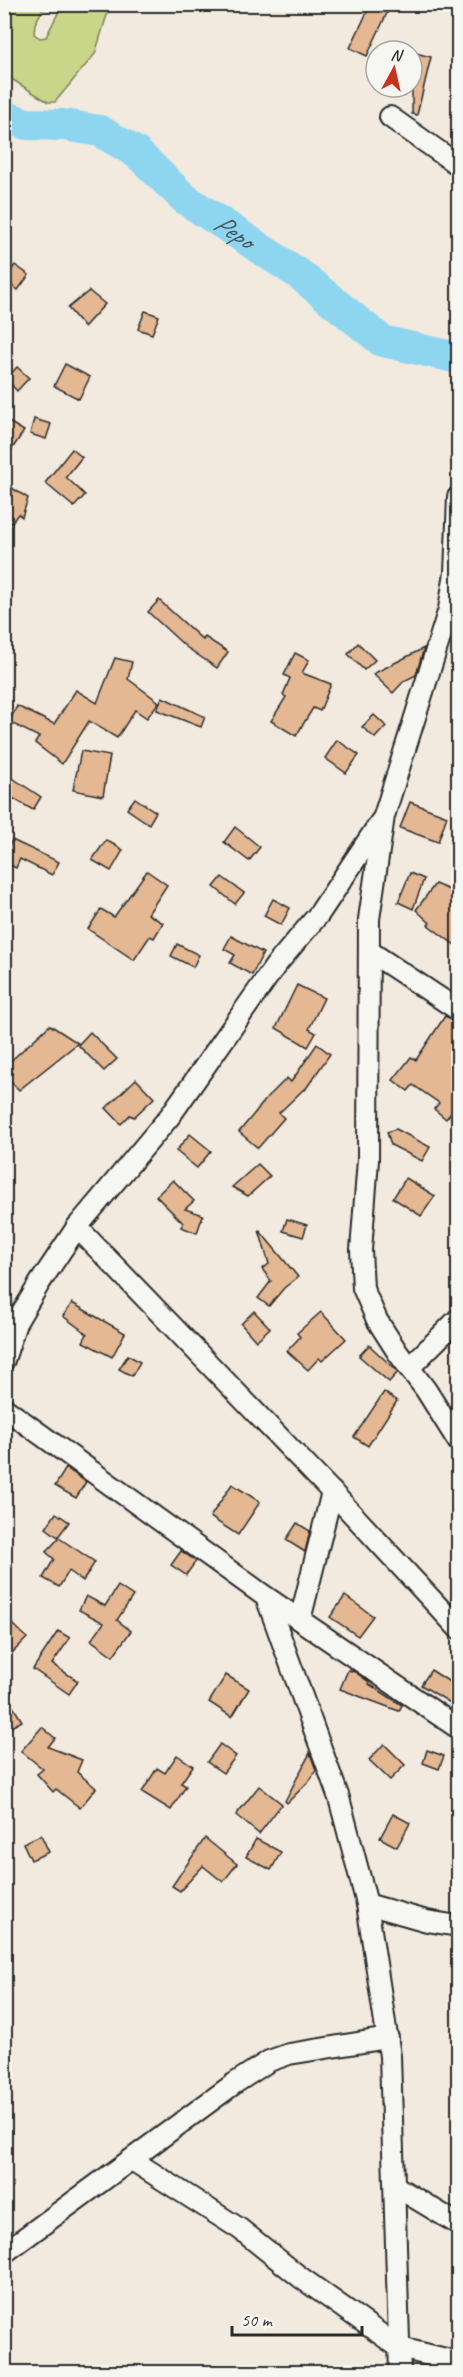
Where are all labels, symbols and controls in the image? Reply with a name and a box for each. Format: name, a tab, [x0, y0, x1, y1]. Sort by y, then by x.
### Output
north arrow	[364, 39, 424, 99]
text: N	[390, 45, 405, 66]
water label: Pepo	[208, 206, 264, 259]
scale bar	[232, 2299, 362, 2337]
text: 50 m	[241, 2309, 274, 2331]

